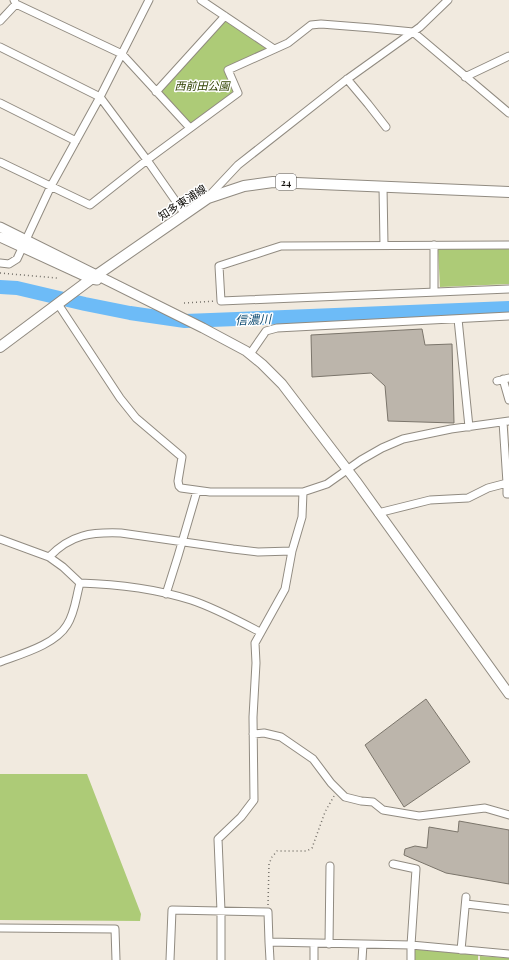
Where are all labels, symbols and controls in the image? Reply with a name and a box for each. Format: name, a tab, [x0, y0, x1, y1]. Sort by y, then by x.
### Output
park label: 西前田公園	[175, 78, 231, 93]
road number: 24	[276, 174, 296, 190]
street label: 知多東浦線	[155, 181, 209, 223]
water label: 信濃川	[235, 310, 273, 328]

